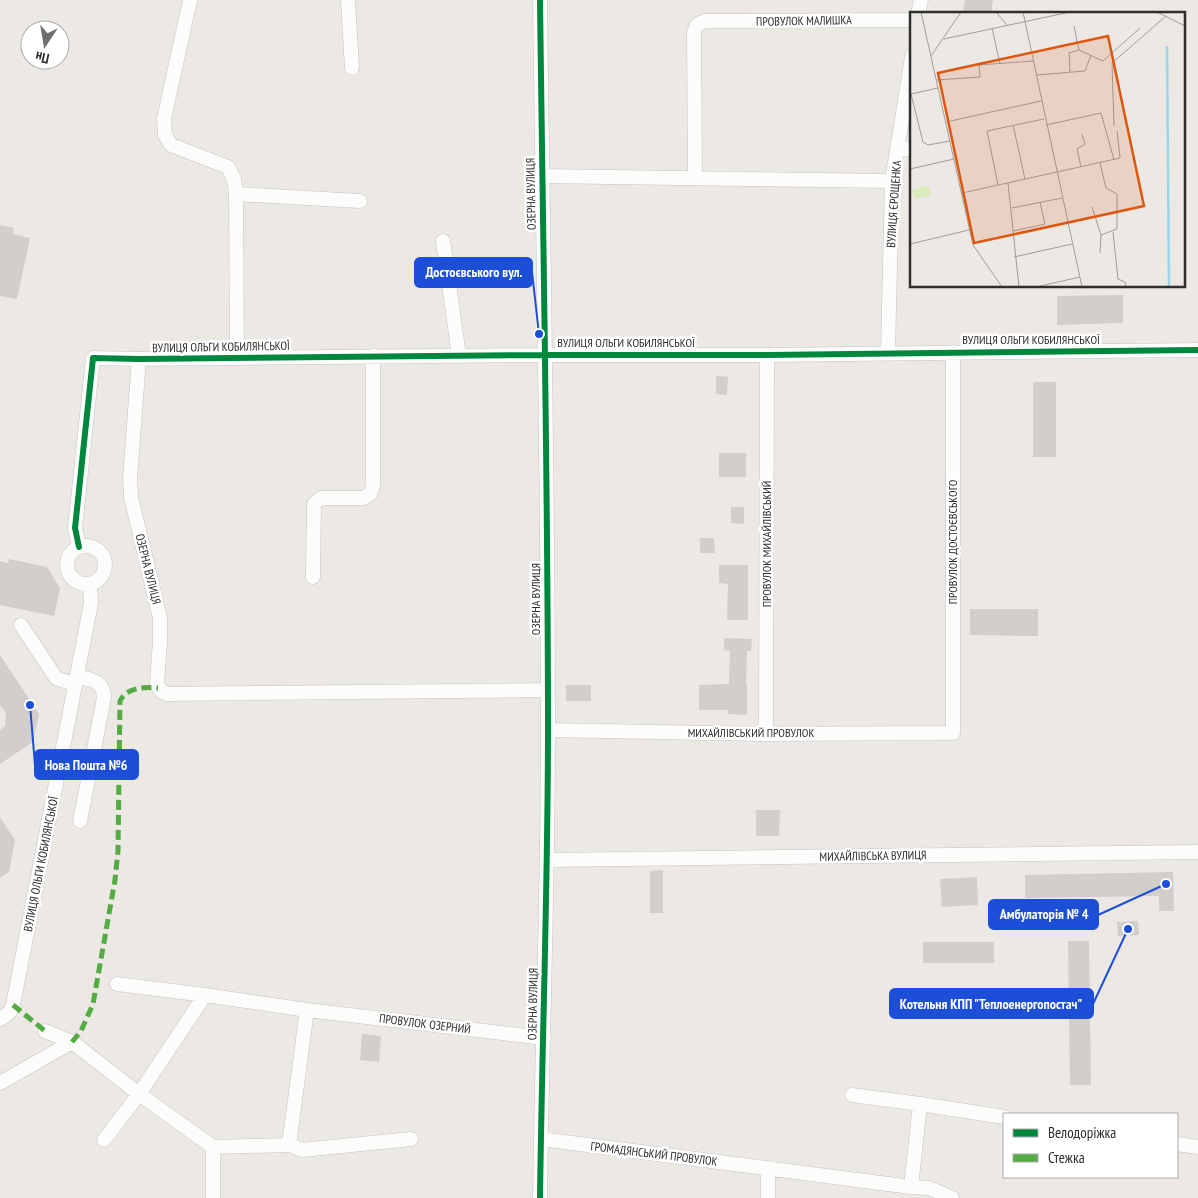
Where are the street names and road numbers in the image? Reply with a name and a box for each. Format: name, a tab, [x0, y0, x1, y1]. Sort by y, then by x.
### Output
street label: ПРОВУЛОК МАЛИШКА	[756, 12, 852, 29]
street label: ОЗЕРНА ВУЛИЦЯ	[522, 158, 539, 230]
street label: ВУЛИЦЯ ЄРОЩЕНКА	[883, 159, 904, 248]
street label: ВУЛИЦЯ ОЛЬГИ КОБИЛЯНСЬКОЇ	[962, 332, 1100, 347]
street label: ВУЛИЦЯ ОЛЬГИ КОБИЛЯНСЬКОЇ	[557, 335, 695, 350]
street label: ВУЛИЦЯ ОЛЬГИ КОБИЛЯНСЬКОЇ	[152, 338, 290, 355]
street label: ПРОВУЛОК ДОСТОЄВСЬКОГО	[945, 479, 960, 604]
street label: ПРОВУЛОК МИХАЙЛІВСЬКИЙ	[759, 481, 774, 607]
street label: ОЗЕРНА ВУЛИЦЯ	[132, 532, 165, 606]
street label: ОЗЕРНА ВУЛИЦЯ	[528, 563, 543, 635]
street label: МИХАЙЛІВСЬКИЙ ПРОВУЛОК	[688, 725, 814, 740]
street label: ВУЛИЦЯ ОЛЬГИ КОБИЛЯНСЬКОЇ	[20, 795, 61, 933]
street label: МИХАЙЛІВСЬКА ВУЛИЦЯ	[819, 847, 927, 864]
street label: ОЗЕРНА ВУЛИЦЯ	[524, 968, 541, 1040]
street label: ПРОВУЛОК ОЗЕРНИЙ	[378, 1010, 472, 1037]
street label: ГРОМАДЯНСЬКИЙ ПРОВУЛОК	[590, 1138, 719, 1169]

